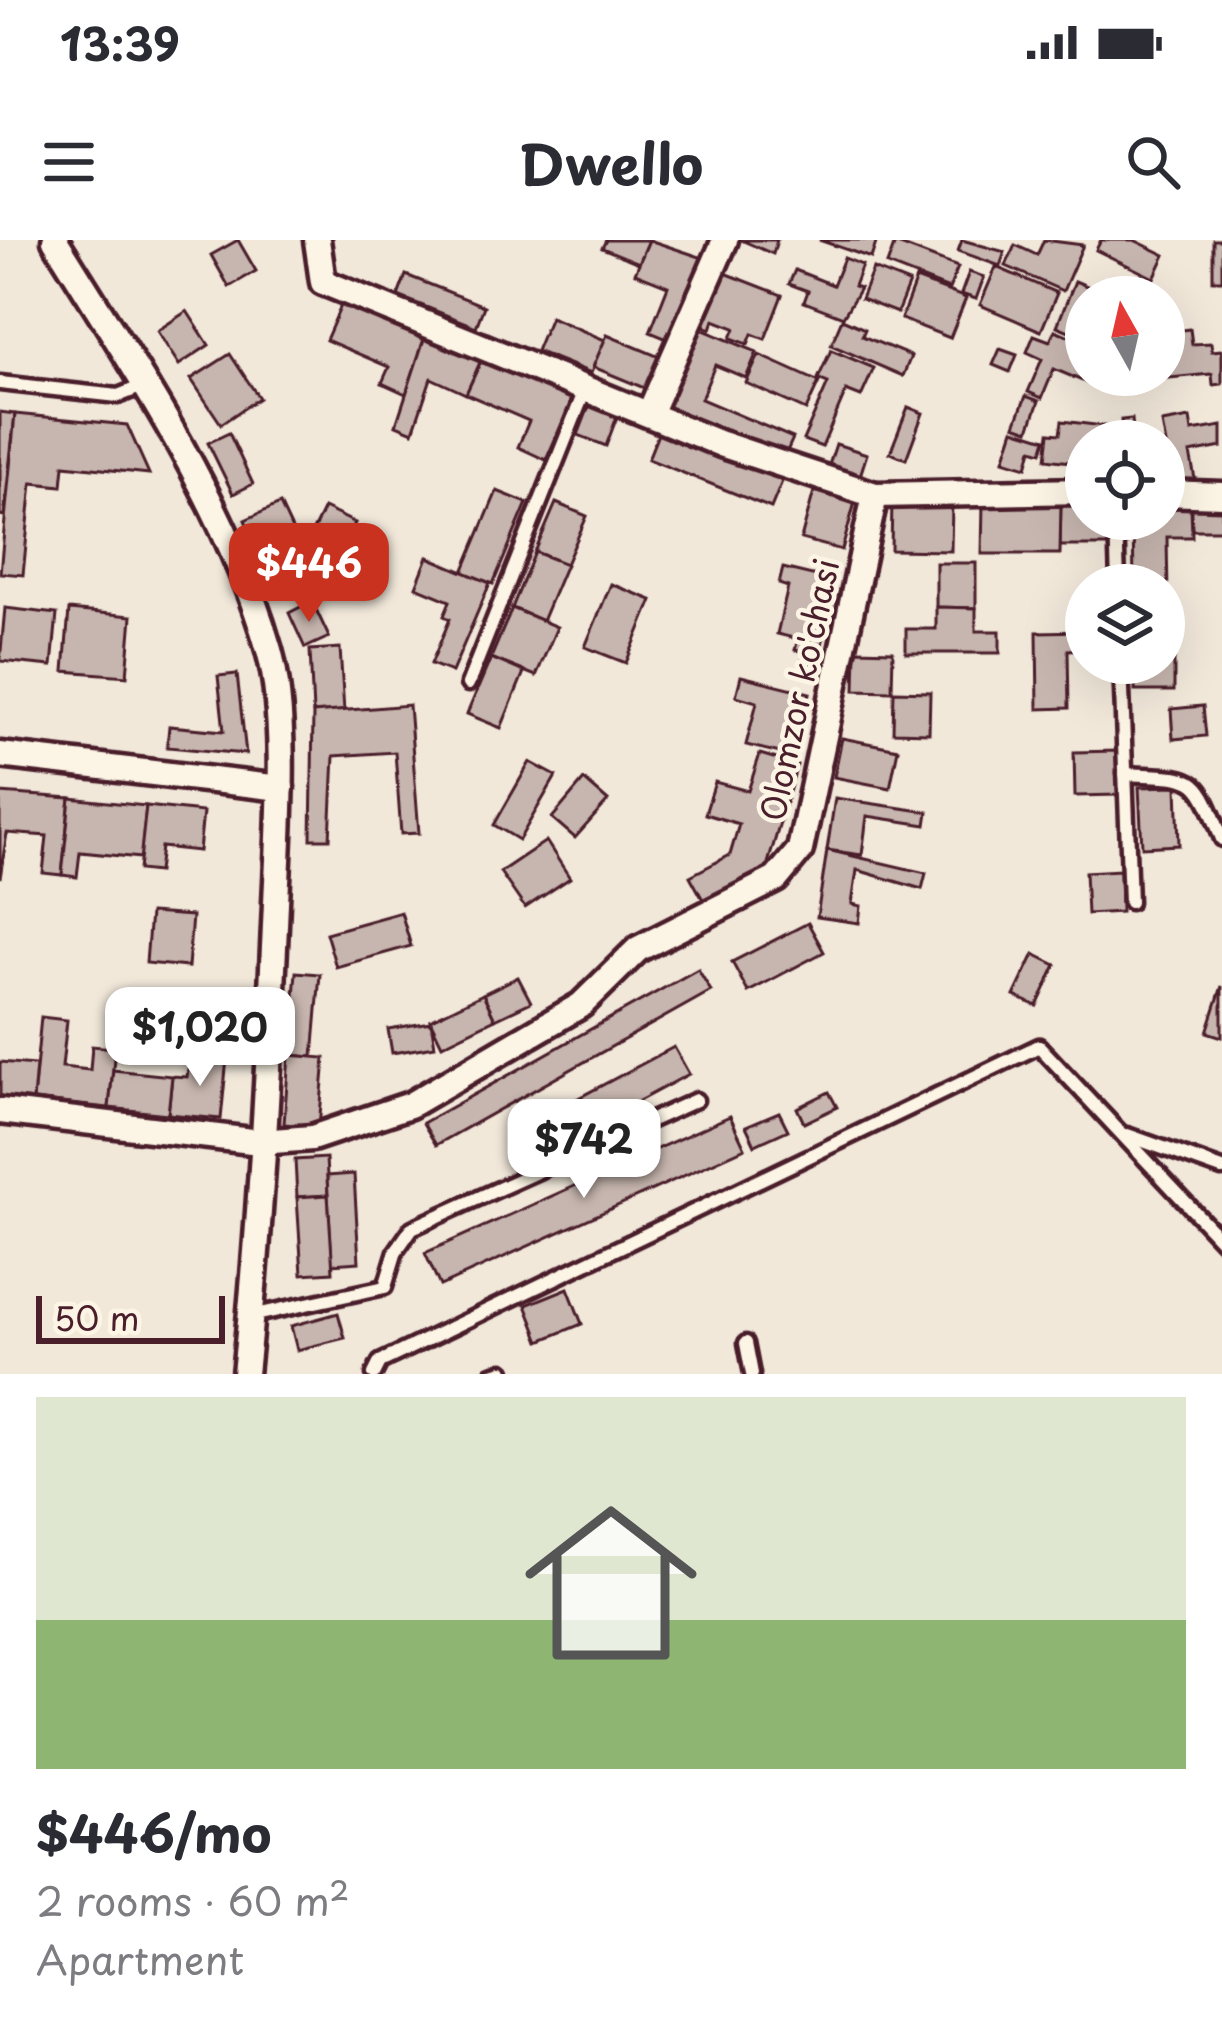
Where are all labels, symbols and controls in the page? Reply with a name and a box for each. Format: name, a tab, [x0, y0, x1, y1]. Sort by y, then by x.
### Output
text: 13:39	[60, 8, 180, 76]
text: Dwello	[519, 122, 703, 203]
icon: menu	[36, 129, 102, 195]
icon: search	[1120, 129, 1186, 195]
north arrow	[1065, 276, 1185, 396]
map controls	[1065, 276, 1185, 684]
button: locate	[1065, 420, 1185, 540]
pin: $446	[238, 523, 380, 625]
text: $446	[256, 532, 362, 591]
street label: Olomzor ko'chasi	[746, 554, 850, 825]
button: layers	[1065, 564, 1185, 684]
pin: $1,020	[102, 987, 298, 1089]
text: $1,020	[132, 996, 268, 1055]
pin: $742	[513, 1099, 655, 1201]
text: $742	[535, 1108, 633, 1167]
scale bar	[36, 1290, 225, 1343]
text: 50 m	[54, 1292, 140, 1342]
icon: home	[503, 1475, 719, 1691]
text: $446/mo	[36, 1793, 272, 1870]
text: 2 rooms · 60 m²	[36, 1870, 350, 1929]
text: Apartment	[36, 1929, 244, 1988]

